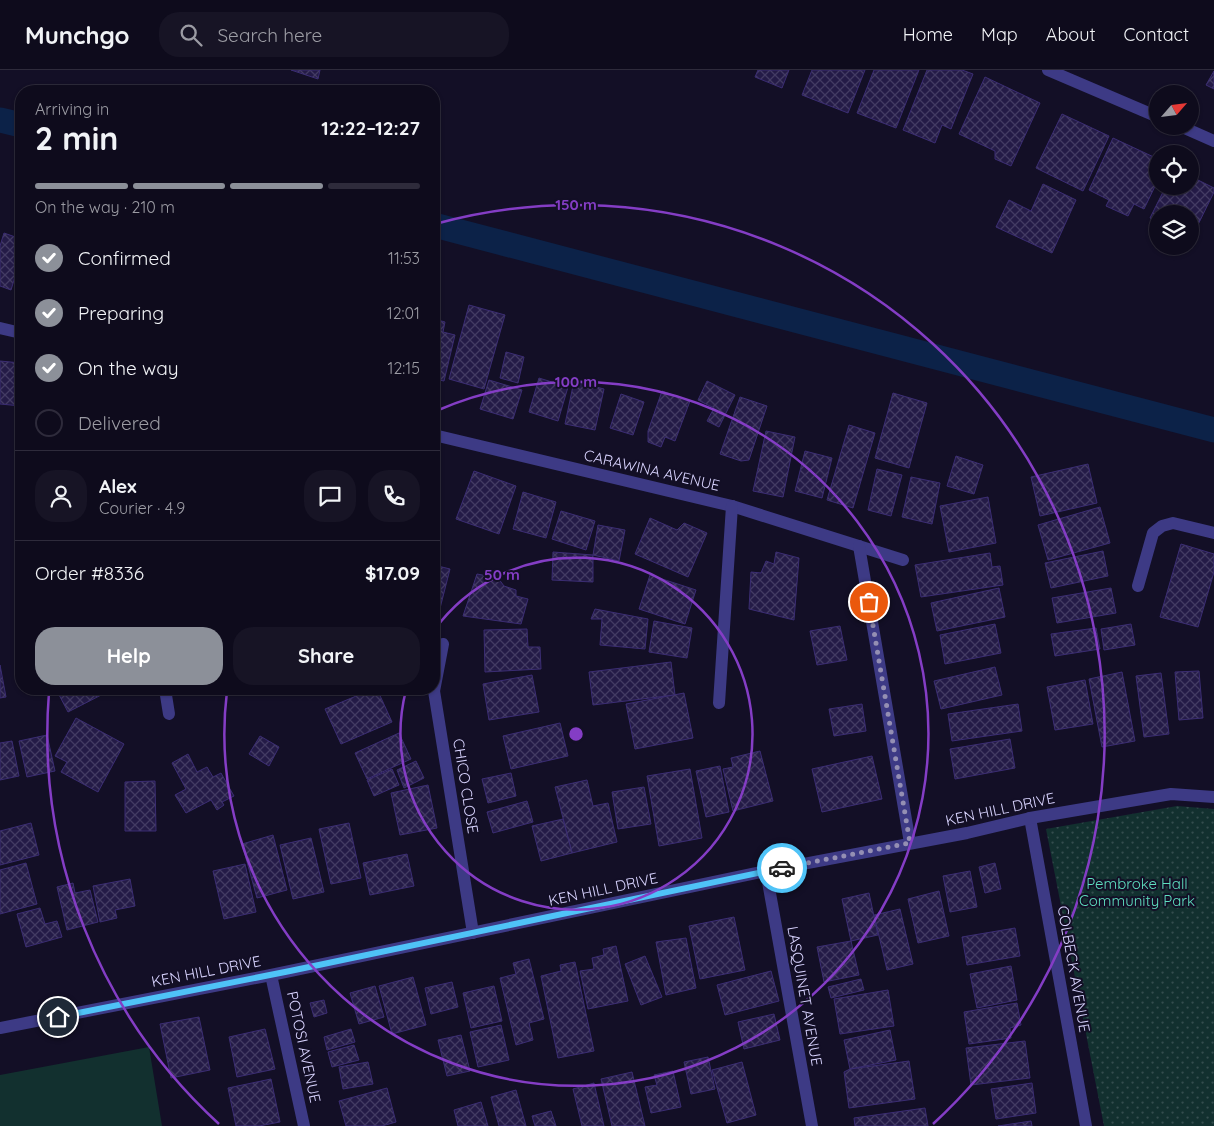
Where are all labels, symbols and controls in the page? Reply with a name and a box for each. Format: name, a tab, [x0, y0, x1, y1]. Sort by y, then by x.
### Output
search box	[159, 12, 509, 57]
text: Munchgo	[25, 20, 129, 50]
icon: search	[177, 21, 205, 49]
text: Search here	[217, 23, 322, 47]
text: Home	[903, 23, 953, 46]
text: Map	[981, 23, 1018, 46]
text: About	[1046, 23, 1096, 46]
text: Contact	[1124, 23, 1189, 46]
north arrow	[1149, 85, 1199, 135]
map controls	[1149, 85, 1199, 255]
text: Arriving in	[35, 99, 109, 119]
text: 12:22–12:27	[321, 116, 420, 140]
text: 2 min	[35, 118, 118, 158]
button: locate	[1149, 145, 1199, 195]
text: 150 m	[555, 195, 597, 214]
text: On the way · 210 m	[35, 197, 175, 217]
button: layers	[1149, 205, 1199, 255]
icon: check	[35, 244, 63, 272]
text: Confirmed	[78, 246, 171, 270]
text: 11:53	[388, 248, 420, 268]
icon: check	[35, 299, 63, 327]
text: Preparing	[78, 301, 164, 325]
text: 12:01	[387, 303, 420, 323]
icon: check	[35, 354, 63, 382]
text: On the way	[78, 356, 179, 380]
text: 12:15	[388, 358, 420, 378]
text: 100 m	[555, 372, 597, 391]
text: Delivered	[78, 411, 161, 435]
street label: CARAWINA AVENUE	[582, 445, 722, 495]
button: person	[35, 470, 87, 522]
button: chat	[304, 470, 356, 522]
button: phone	[368, 470, 420, 522]
text: Alex	[99, 474, 137, 498]
text: Courier · 4.9	[99, 498, 185, 518]
text: Order #8336	[35, 561, 144, 585]
text: $17.09	[365, 561, 420, 585]
text: 50 m	[484, 565, 520, 584]
pin	[848, 581, 890, 623]
icon: bag	[855, 588, 883, 616]
button: Help	[35, 627, 223, 685]
button: Share	[233, 627, 420, 685]
centre of rings	[567, 725, 585, 743]
street label: CHICO CLOSE	[449, 737, 483, 835]
street label: KEN HILL DRIVE	[944, 788, 1056, 830]
courier	[757, 843, 807, 893]
icon: car	[768, 854, 796, 882]
street label: KEN HILL DRIVE	[547, 868, 659, 910]
park label: Pembroke Hall Community Park	[1079, 874, 1195, 910]
street label: COLBECK AVENUE	[1053, 904, 1095, 1034]
street label: LASQUINET AVENUE	[783, 925, 827, 1067]
street label: KEN HILL DRIVE	[150, 951, 262, 991]
street label: POTOSI AVENUE	[283, 989, 325, 1105]
pin	[37, 996, 79, 1038]
icon: home	[44, 1003, 72, 1031]

